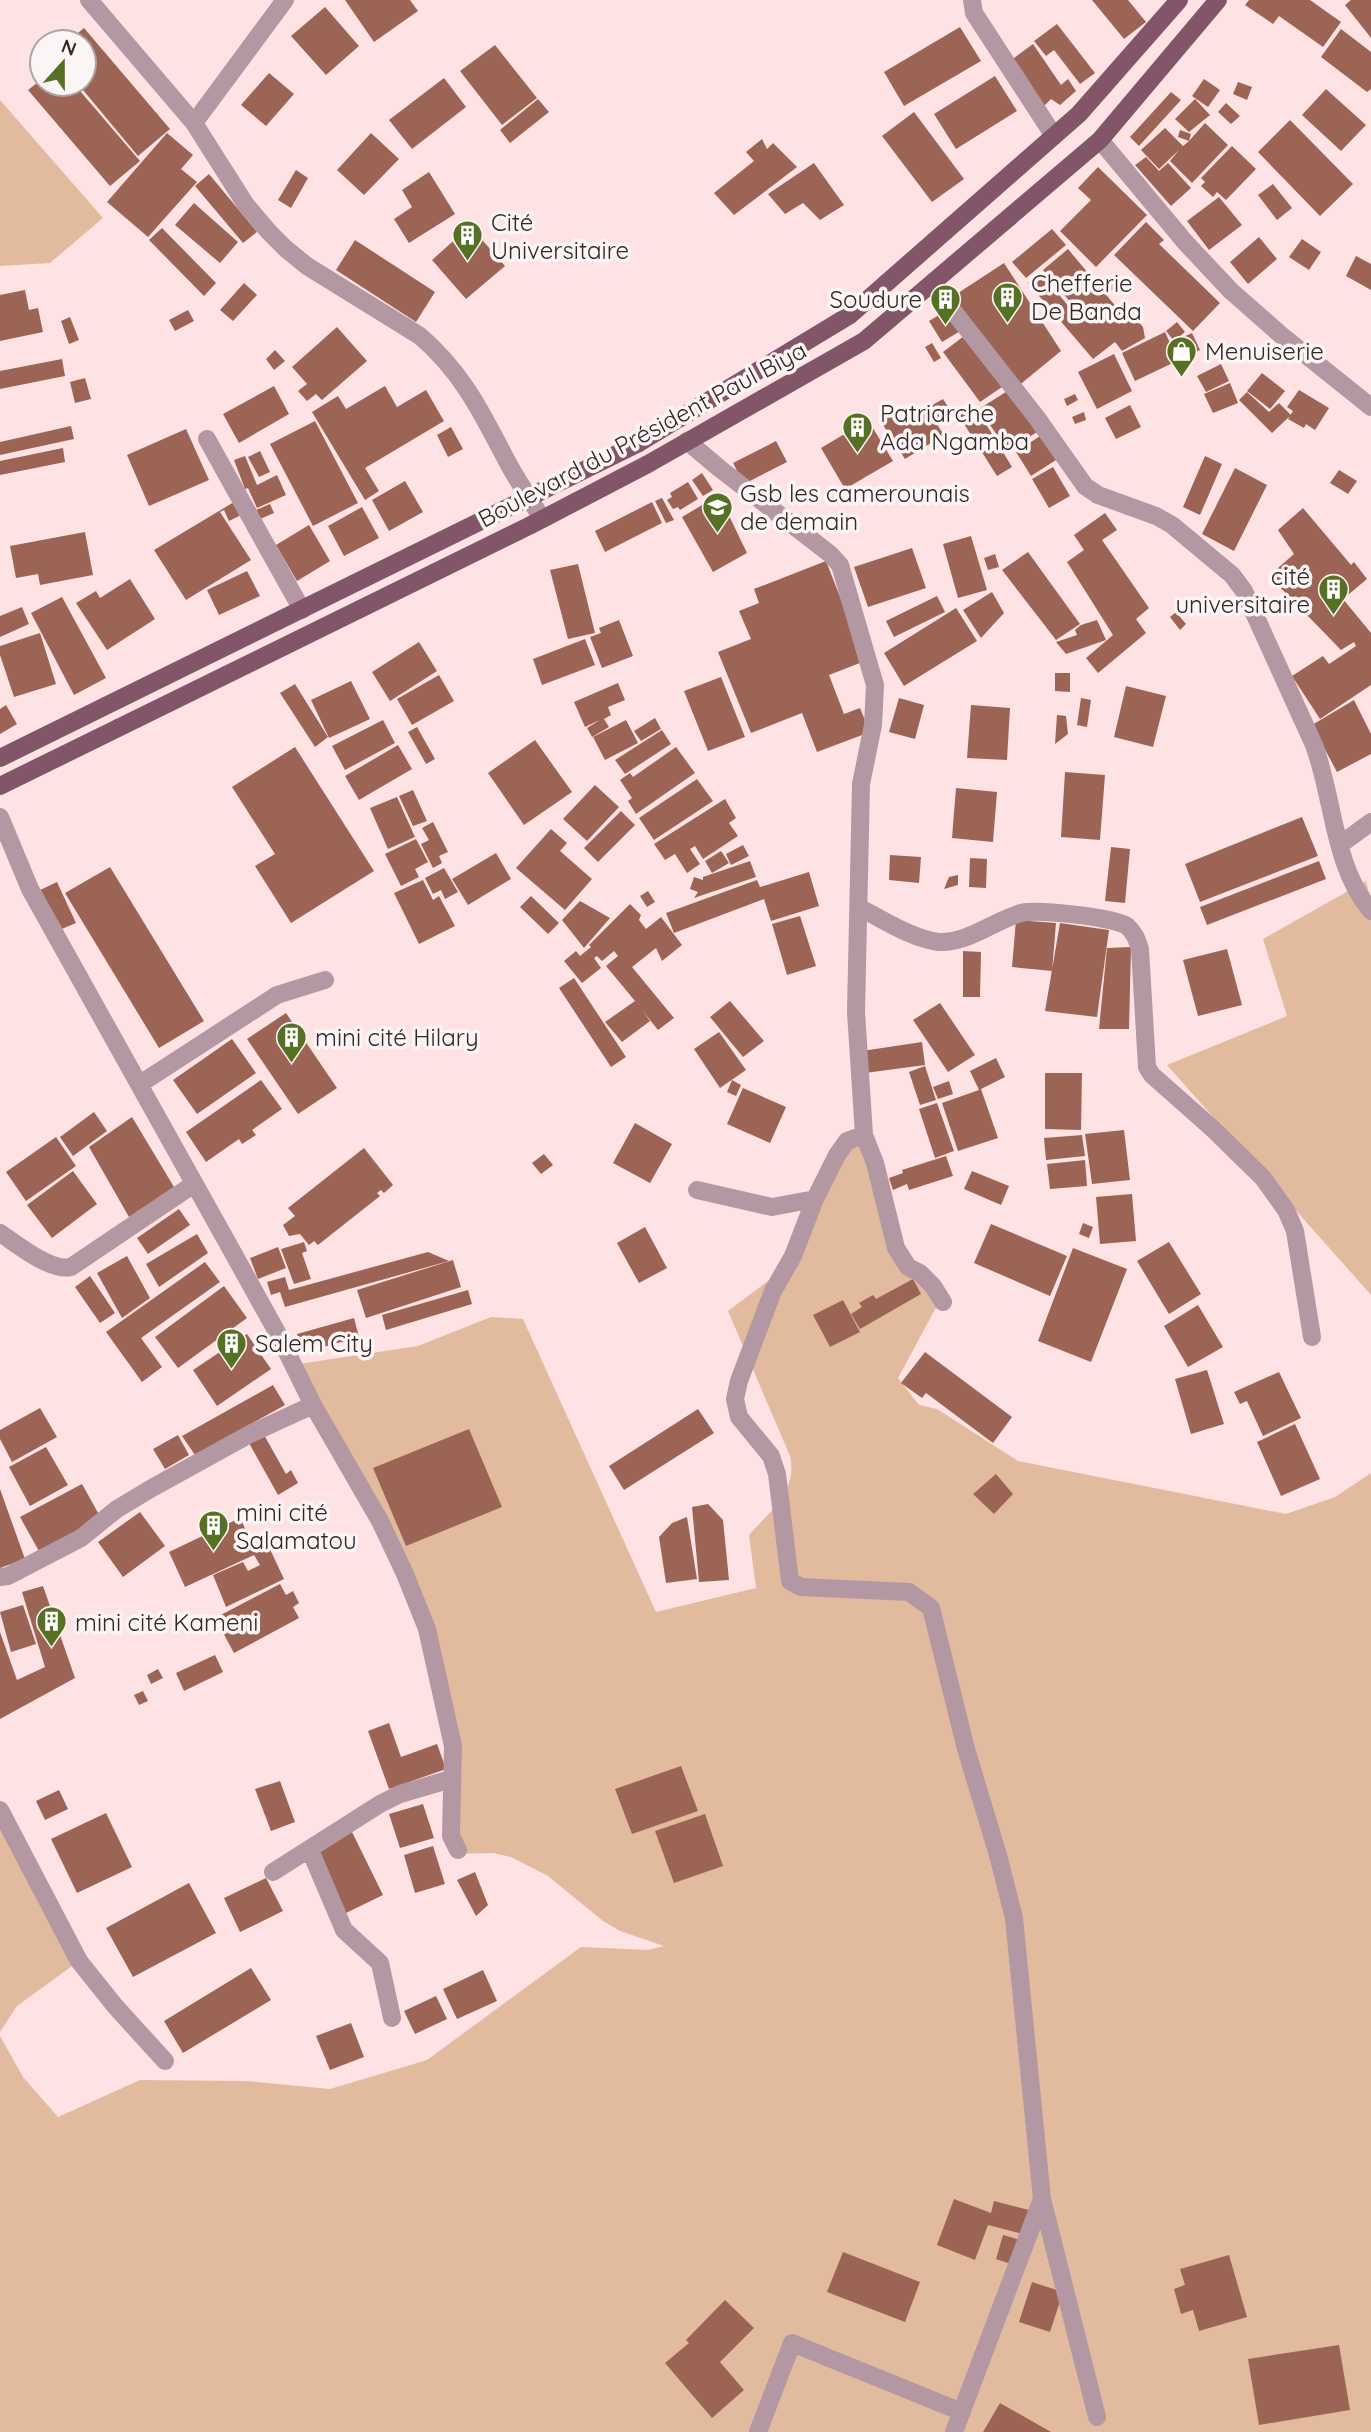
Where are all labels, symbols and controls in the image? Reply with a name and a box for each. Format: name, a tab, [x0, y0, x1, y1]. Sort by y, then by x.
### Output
north arrow	[28, 28, 98, 98]
text: N	[58, 33, 80, 61]
place label: Cité Universitaire	[491, 207, 629, 265]
building icon: Cité Universitaire	[451, 219, 485, 263]
place label: Chefferie De Banda	[1031, 268, 1142, 326]
building icon: Chefferie De Banda	[991, 280, 1025, 324]
building icon: Soudure	[928, 282, 962, 326]
place label: Soudure	[830, 284, 922, 314]
shop icon: Menuiserie	[1165, 334, 1199, 378]
street label: Boulevard du Président Paul Biya	[473, 335, 811, 533]
place label: Menuiserie	[1205, 336, 1324, 366]
place label: Patriarche Ada Ngamba	[880, 398, 1029, 456]
building icon: Patriarche Ada Ngamba	[840, 410, 874, 454]
place label: Gsb les camerounais de demain	[740, 478, 970, 536]
school or university icon: Gsb les camerounais de demain	[700, 490, 734, 534]
place label: cité universitaire	[1175, 561, 1310, 619]
building icon: cité universitaire	[1316, 573, 1350, 617]
building icon: mini cité Hilary	[275, 1020, 309, 1064]
place label: mini cité Hilary	[315, 1022, 479, 1052]
building icon: Salem City	[215, 1326, 249, 1370]
place label: Salem City	[255, 1328, 373, 1358]
place label: mini cité Salamatou	[236, 1497, 357, 1555]
building icon: mini cité Salamatou	[196, 1509, 230, 1553]
building icon: mini cité Kameni	[35, 1605, 69, 1649]
place label: mini cité Kameni	[75, 1607, 258, 1637]

